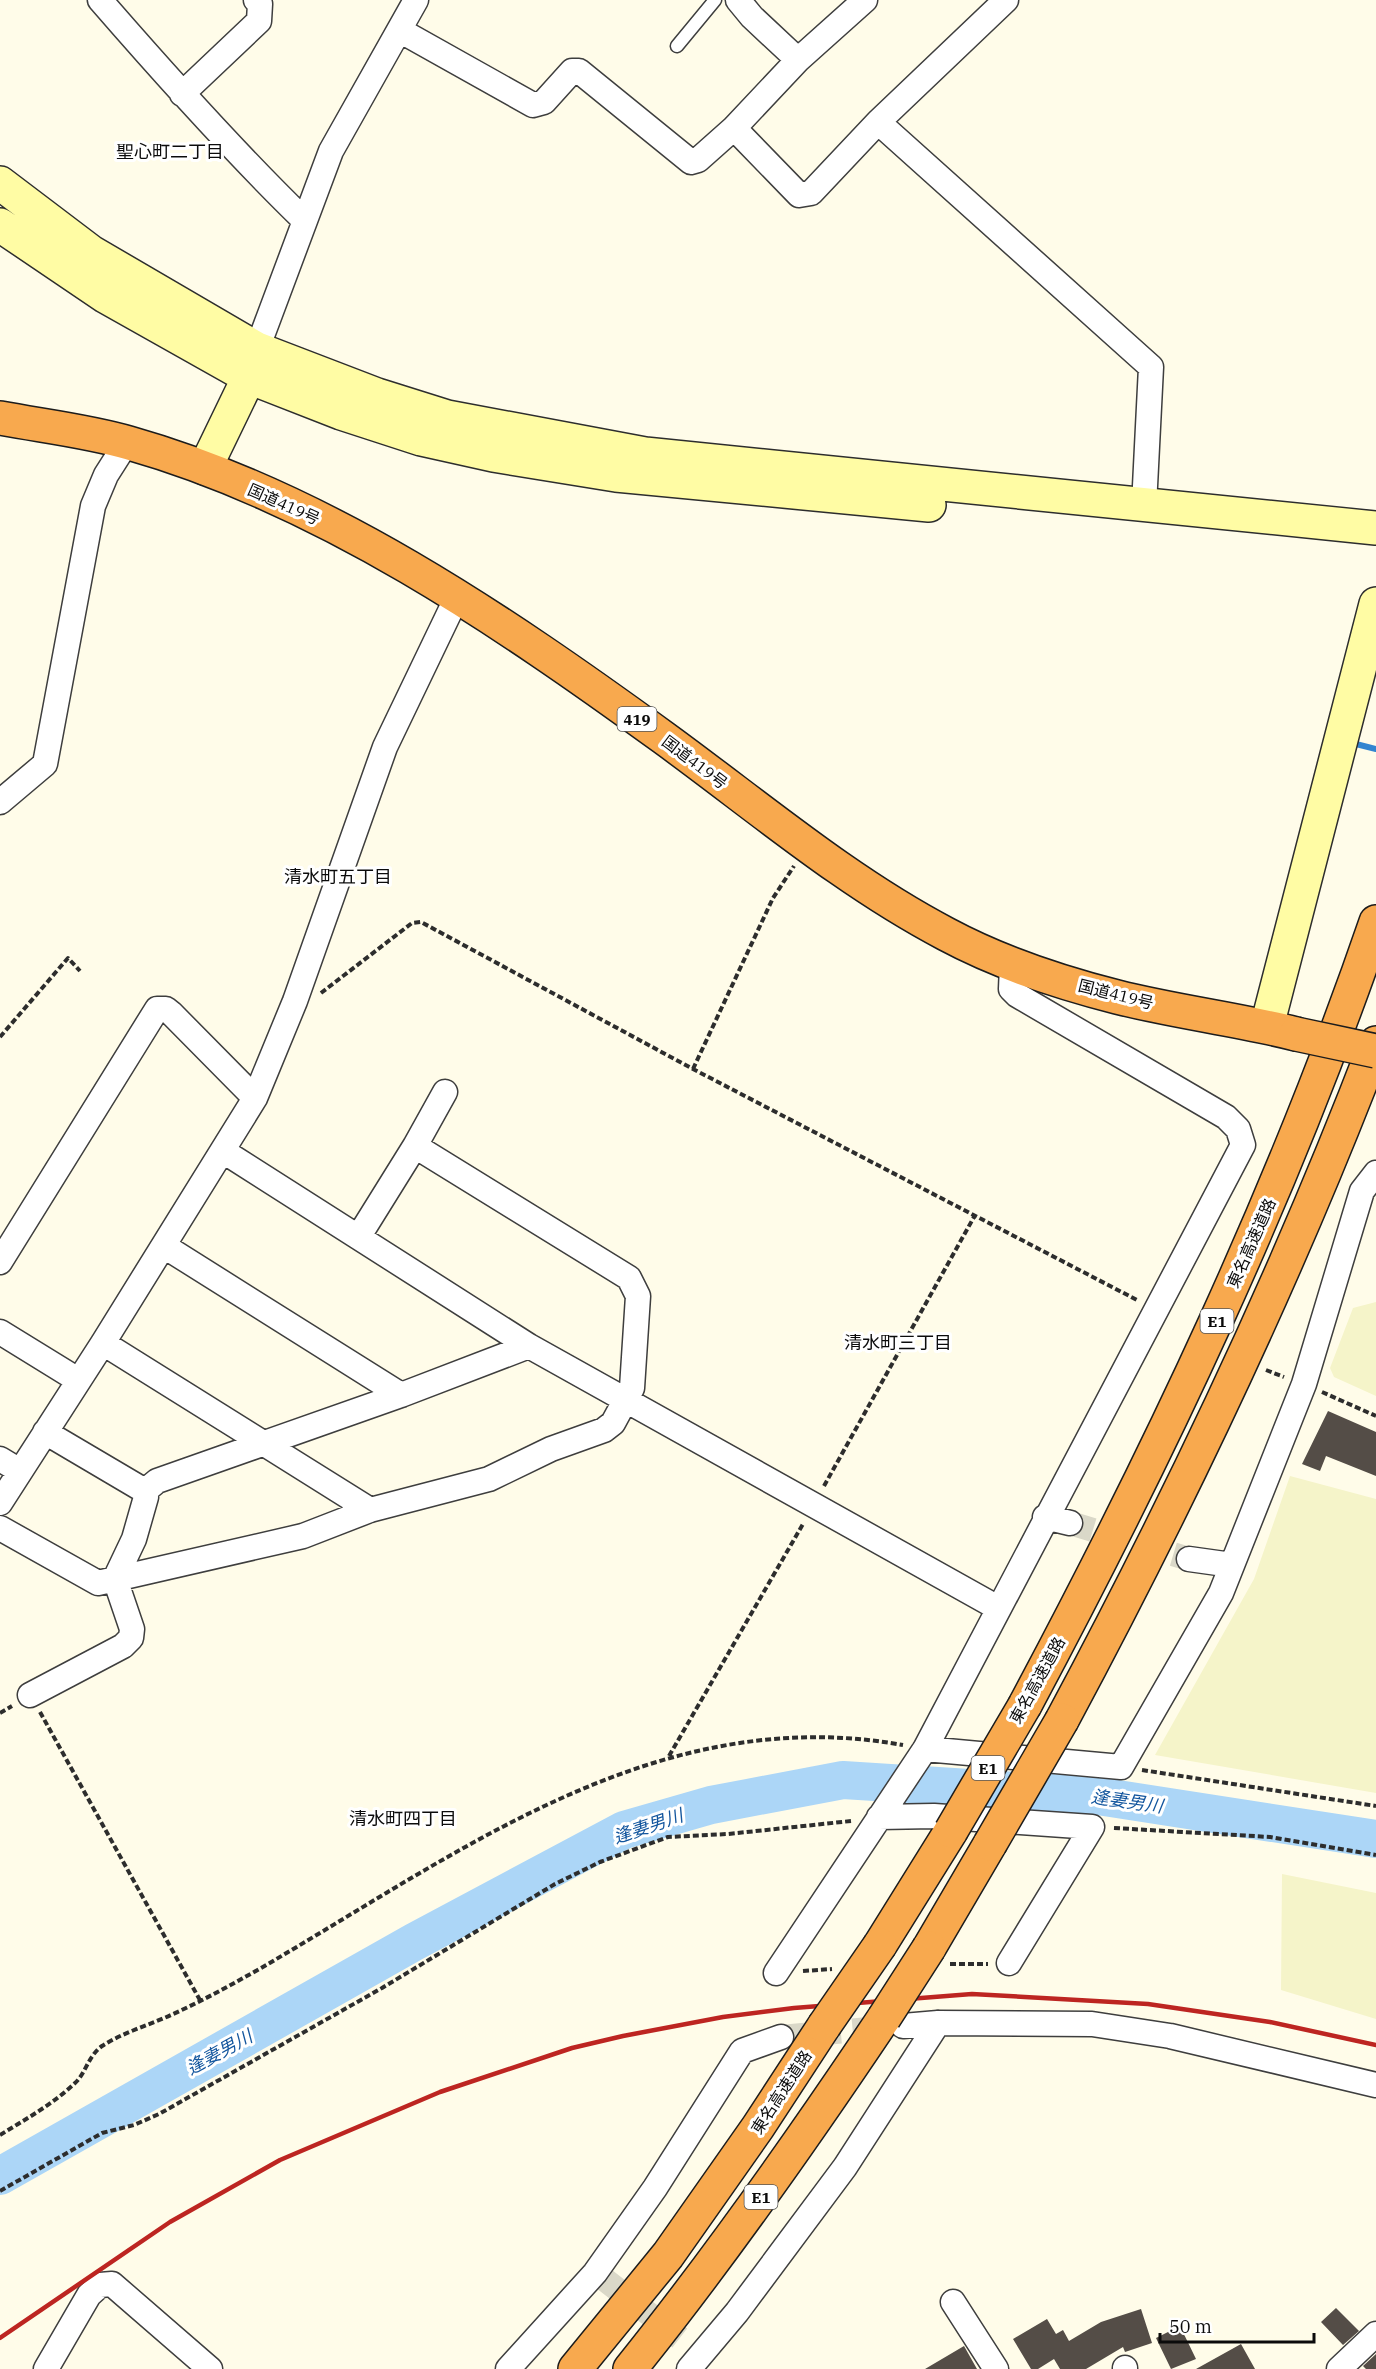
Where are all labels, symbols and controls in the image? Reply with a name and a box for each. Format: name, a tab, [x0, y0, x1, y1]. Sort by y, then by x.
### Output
district label: 聖心町二丁目	[116, 140, 224, 163]
street label: 国道419号	[245, 479, 323, 529]
road number: 419	[618, 707, 656, 731]
street label: 国道419号	[658, 731, 732, 793]
district label: 清水町五丁目	[284, 865, 392, 888]
street label: 国道419号	[1076, 975, 1156, 1013]
street label: 東名高速道路	[1222, 1195, 1280, 1291]
road number: E1	[1200, 1309, 1234, 1333]
district label: 清水町三丁目	[844, 1331, 952, 1354]
street label: 東名高速道路	[1005, 1633, 1069, 1727]
road number: E1	[972, 1756, 1004, 1780]
water label: 逢妻男川	[1090, 1785, 1166, 1818]
water label: 逢妻男川	[610, 1803, 688, 1849]
district label: 清水町四丁目	[349, 1807, 457, 1830]
water label: 逢妻男川	[182, 2024, 258, 2080]
street label: 東名高速道路	[746, 2046, 816, 2138]
road number: E1	[744, 2185, 777, 2209]
scale bar	[1160, 2306, 1314, 2344]
text: 50 m	[1169, 2315, 1212, 2338]

